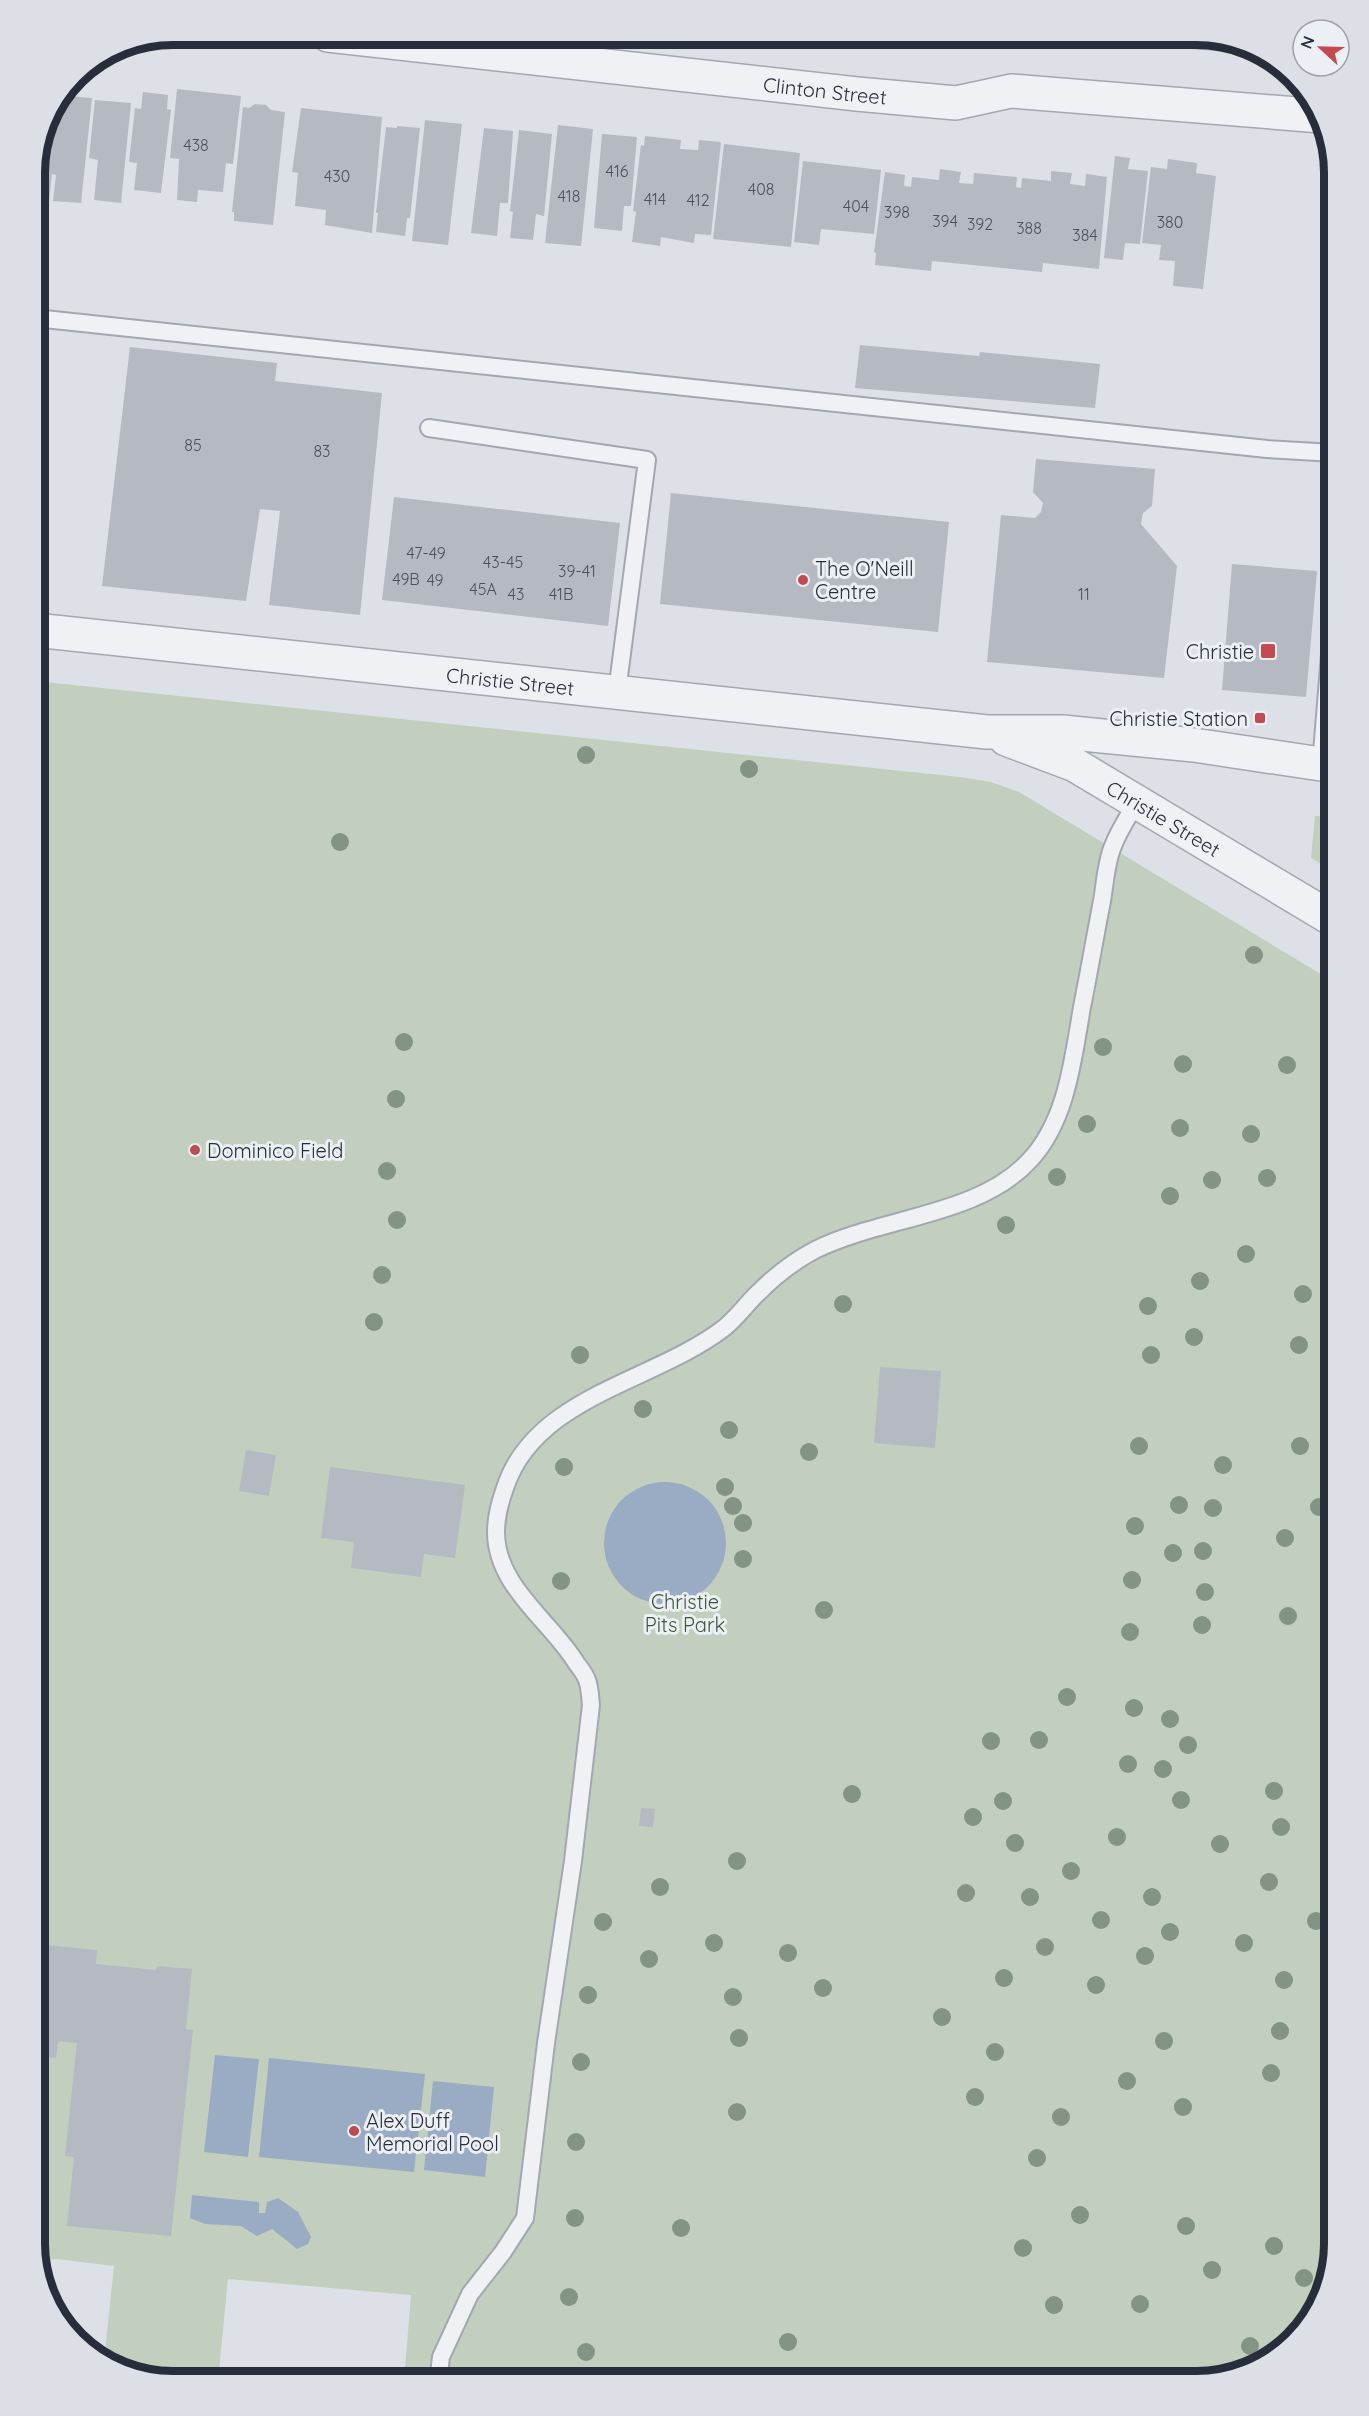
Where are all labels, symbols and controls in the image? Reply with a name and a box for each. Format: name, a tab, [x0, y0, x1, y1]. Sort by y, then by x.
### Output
north arrow	[1291, 18, 1351, 78]
text: N	[1296, 33, 1319, 52]
street label: Clinton Street	[762, 71, 888, 109]
house number: 438	[183, 135, 209, 155]
house number: 416	[606, 161, 629, 181]
house number: 430	[324, 166, 350, 186]
house number: 408	[748, 179, 774, 199]
house number: 418	[558, 186, 580, 206]
house number: 414	[644, 189, 666, 209]
house number: 412	[686, 190, 710, 210]
house number: 404	[843, 196, 869, 216]
house number: 398	[884, 202, 910, 222]
house number: 394	[932, 211, 958, 231]
house number: 380	[1157, 212, 1183, 232]
house number: 392	[967, 214, 993, 234]
house number: 388	[1016, 218, 1042, 238]
house number: 384	[1072, 225, 1098, 245]
house number: 85	[184, 435, 202, 455]
house number: 83	[313, 441, 331, 461]
house number: 47-49	[406, 543, 446, 563]
house number: 43-45	[483, 552, 523, 572]
place label: The O'Neill Centre	[815, 556, 914, 604]
house number: 39-41	[558, 561, 596, 581]
house number: 49B	[392, 569, 420, 589]
house number: 49	[426, 570, 444, 590]
marker: The O'Neill Centre	[796, 573, 810, 587]
house number: 45A	[469, 579, 497, 599]
house number: 43	[508, 584, 524, 604]
house number: 41B	[549, 584, 573, 604]
house number: 11	[1078, 584, 1090, 604]
place label: Christie	[1186, 639, 1254, 664]
marker: Christie	[1259, 642, 1277, 660]
street label: Christie Street	[445, 662, 576, 700]
place label: Christie Station	[1110, 706, 1248, 731]
marker: Christie Station	[1253, 711, 1267, 725]
street label: Christie Street	[1102, 774, 1225, 862]
place label: Dominico Field	[207, 1138, 343, 1163]
marker: Dominico Field	[188, 1143, 202, 1157]
park label: Christie Pits Park	[645, 1589, 725, 1637]
place label: Alex Duff Memorial Pool	[366, 2108, 499, 2156]
marker: Alex Duff Memorial Pool	[347, 2124, 361, 2138]

